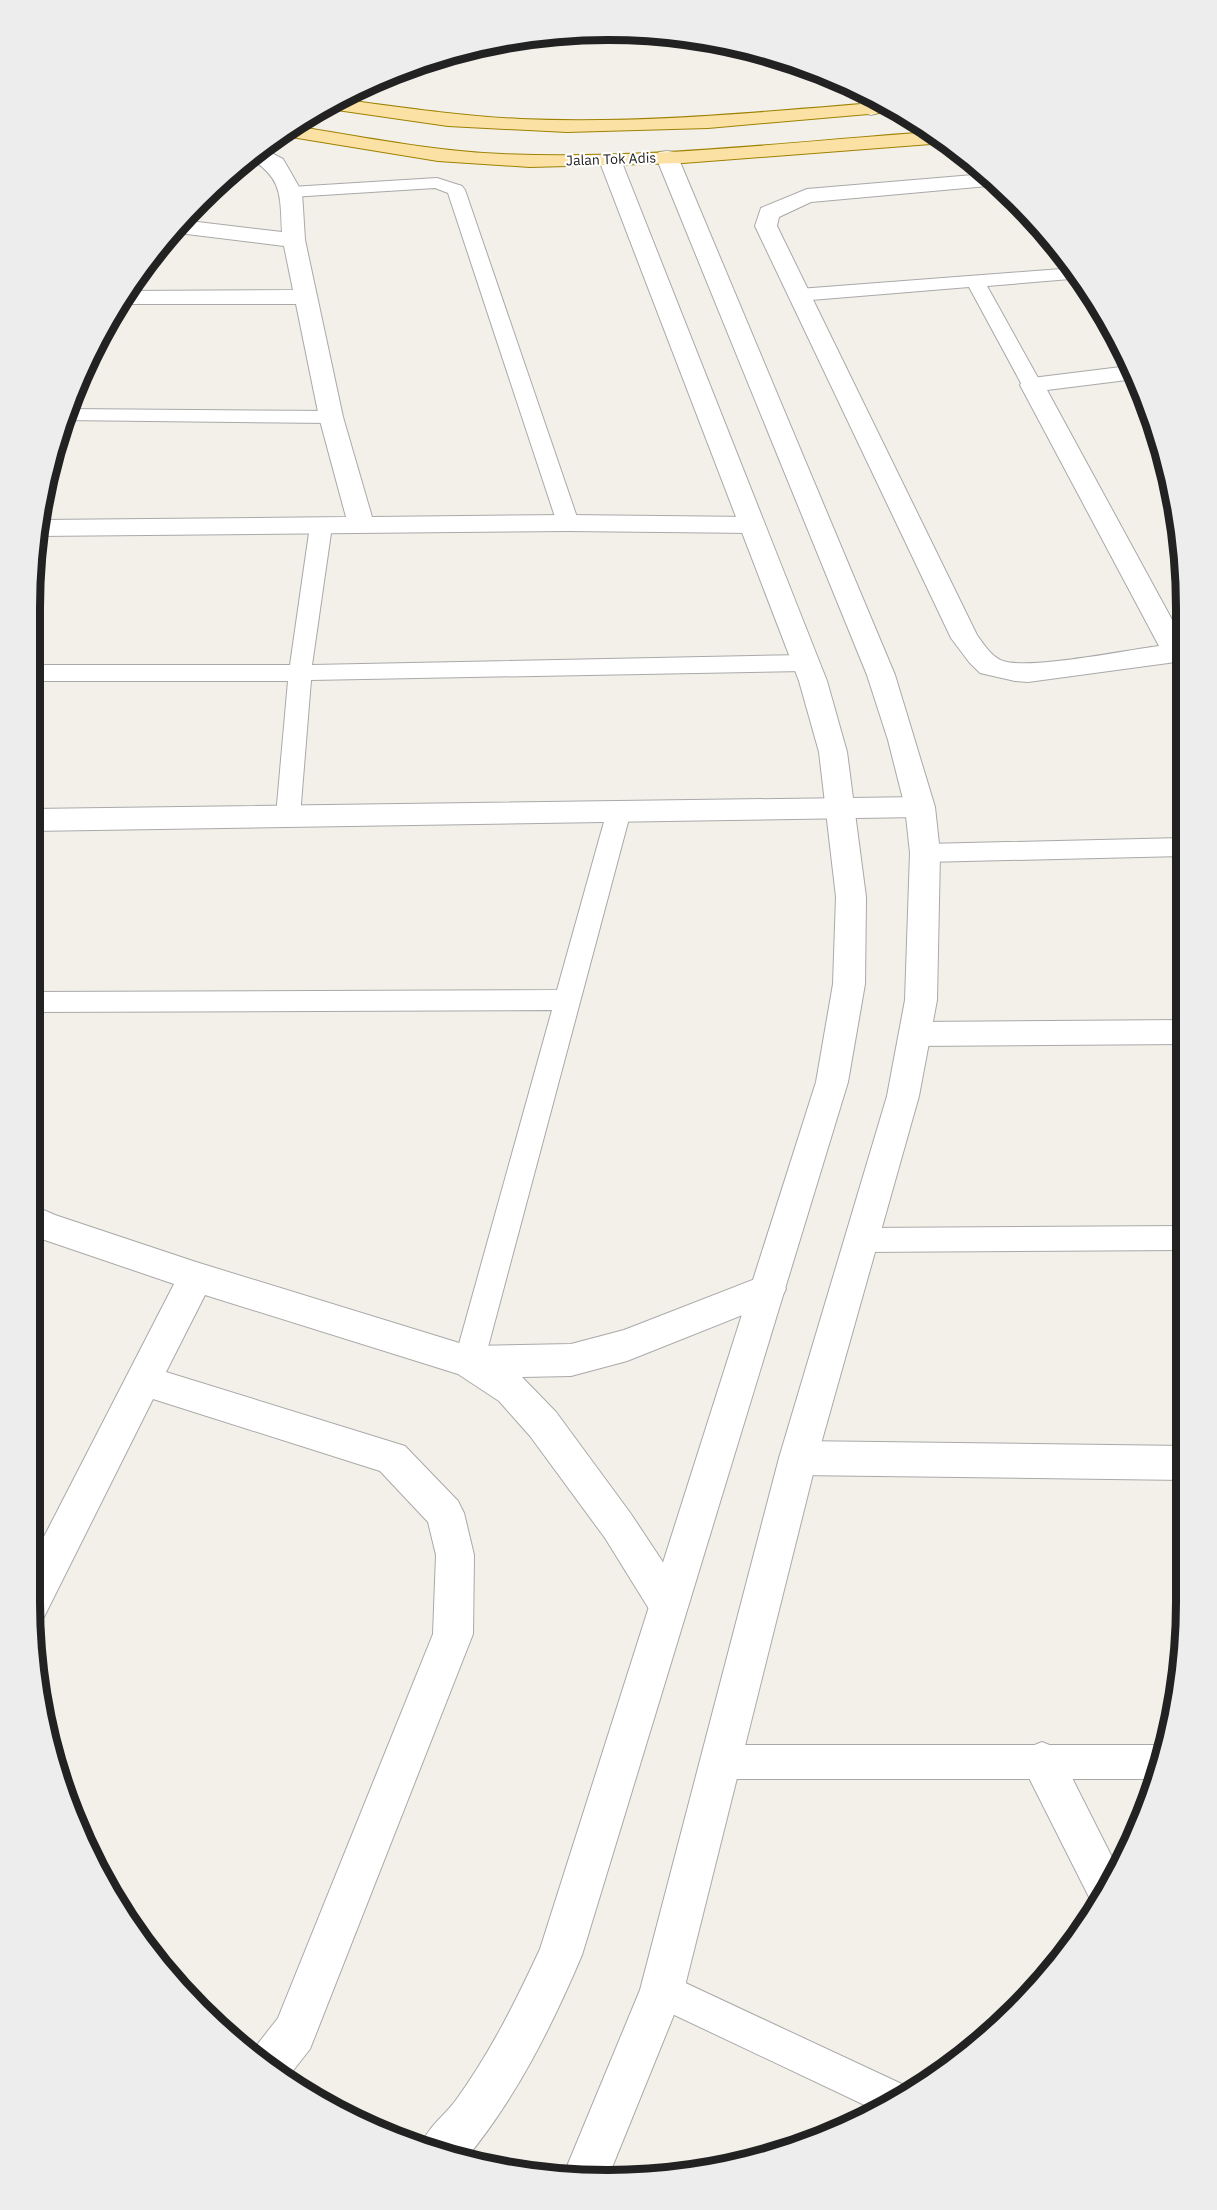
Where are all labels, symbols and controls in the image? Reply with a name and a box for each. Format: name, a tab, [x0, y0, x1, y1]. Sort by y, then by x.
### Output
street label: Jalan Tok Adis	[566, 148, 657, 170]

